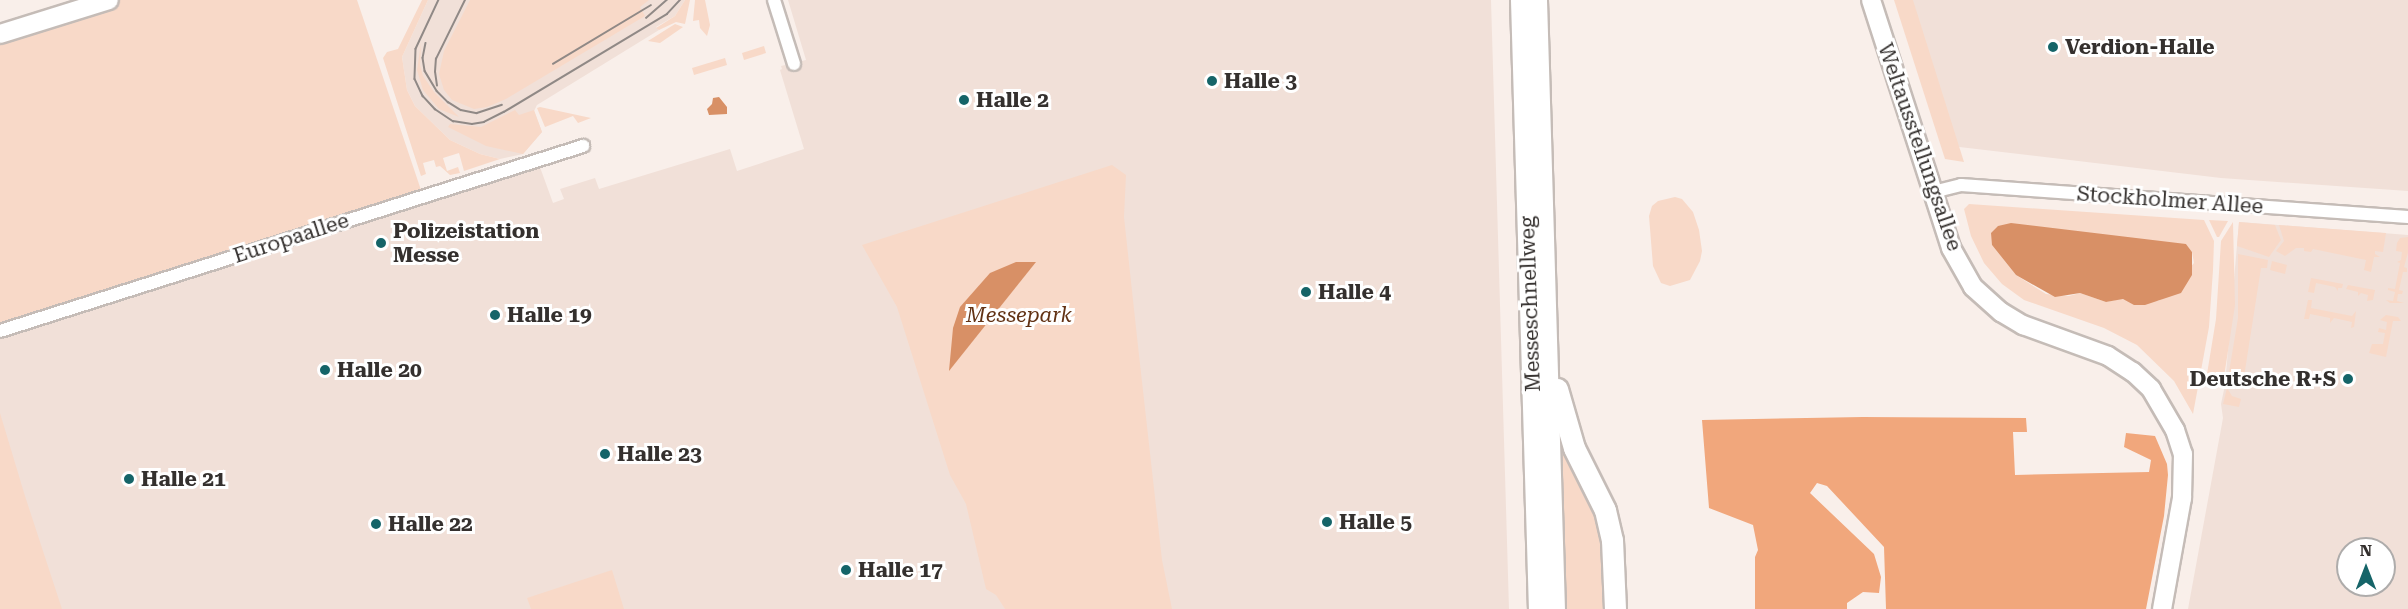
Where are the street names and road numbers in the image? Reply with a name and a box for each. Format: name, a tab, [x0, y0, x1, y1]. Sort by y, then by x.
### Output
street label: Weltausstellungsallee	[1873, 40, 1967, 254]
street label: Stockholmer Allee	[2076, 181, 2264, 219]
street label: Europaallee	[230, 207, 352, 269]
street label: Messeschnellweg	[1514, 216, 1546, 392]

